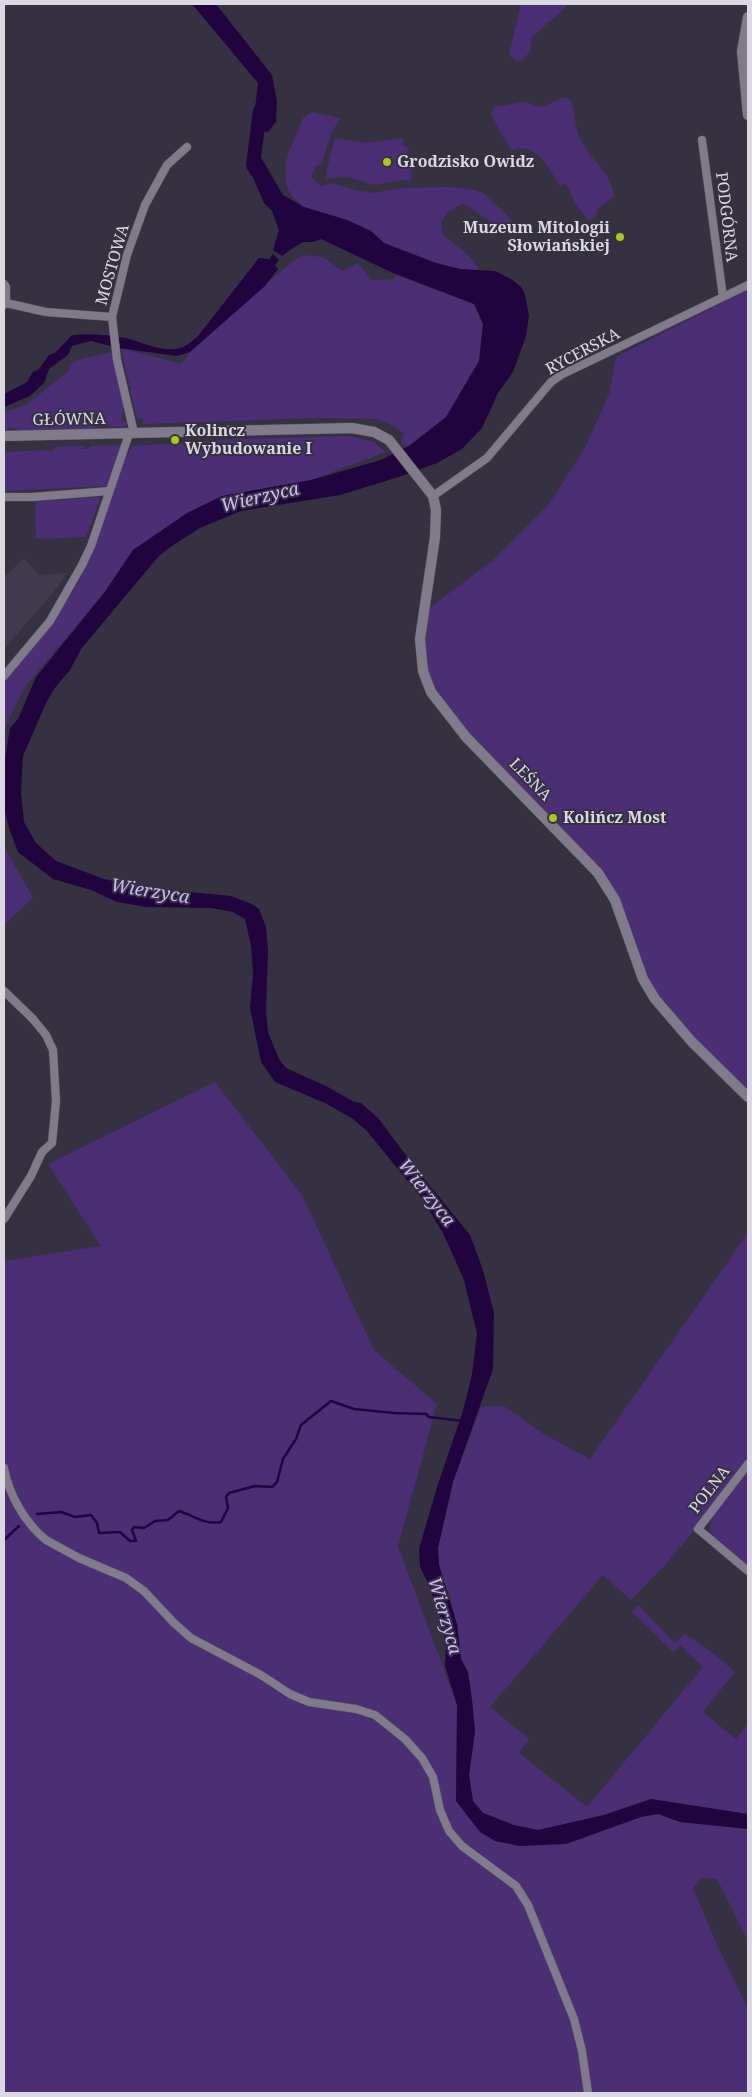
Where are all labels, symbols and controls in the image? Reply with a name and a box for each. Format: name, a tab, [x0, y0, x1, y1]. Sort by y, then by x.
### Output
place label: Grodzisko Owidz	[397, 152, 534, 172]
marker: Grodzisko Owidz	[381, 156, 393, 168]
street label: PODGÓRNA	[711, 171, 741, 263]
place label: Muzeum Mitologii Słowiańskiej	[463, 218, 610, 256]
street label: MOSTOWA	[92, 222, 134, 308]
marker: Muzeum Mitologii Słowiańskiej	[614, 231, 626, 243]
street label: RYCERSKA	[543, 325, 623, 379]
street label: GŁÓWNA	[32, 410, 106, 430]
place label: Kolincz Wybudowanie I	[185, 421, 312, 459]
marker: Kolincz Wybudowanie I	[169, 434, 181, 446]
water label: Wierzyca	[219, 479, 301, 517]
street label: LEŚNA	[505, 755, 555, 805]
place label: Kolińcz Most	[563, 808, 666, 828]
marker: Kolińcz Most	[547, 812, 559, 824]
water label: Wierzyca	[109, 875, 191, 909]
water label: Wierzyca	[393, 1155, 459, 1231]
street label: POLNA	[686, 1462, 734, 1518]
water label: Wierzyca	[423, 1575, 465, 1657]

